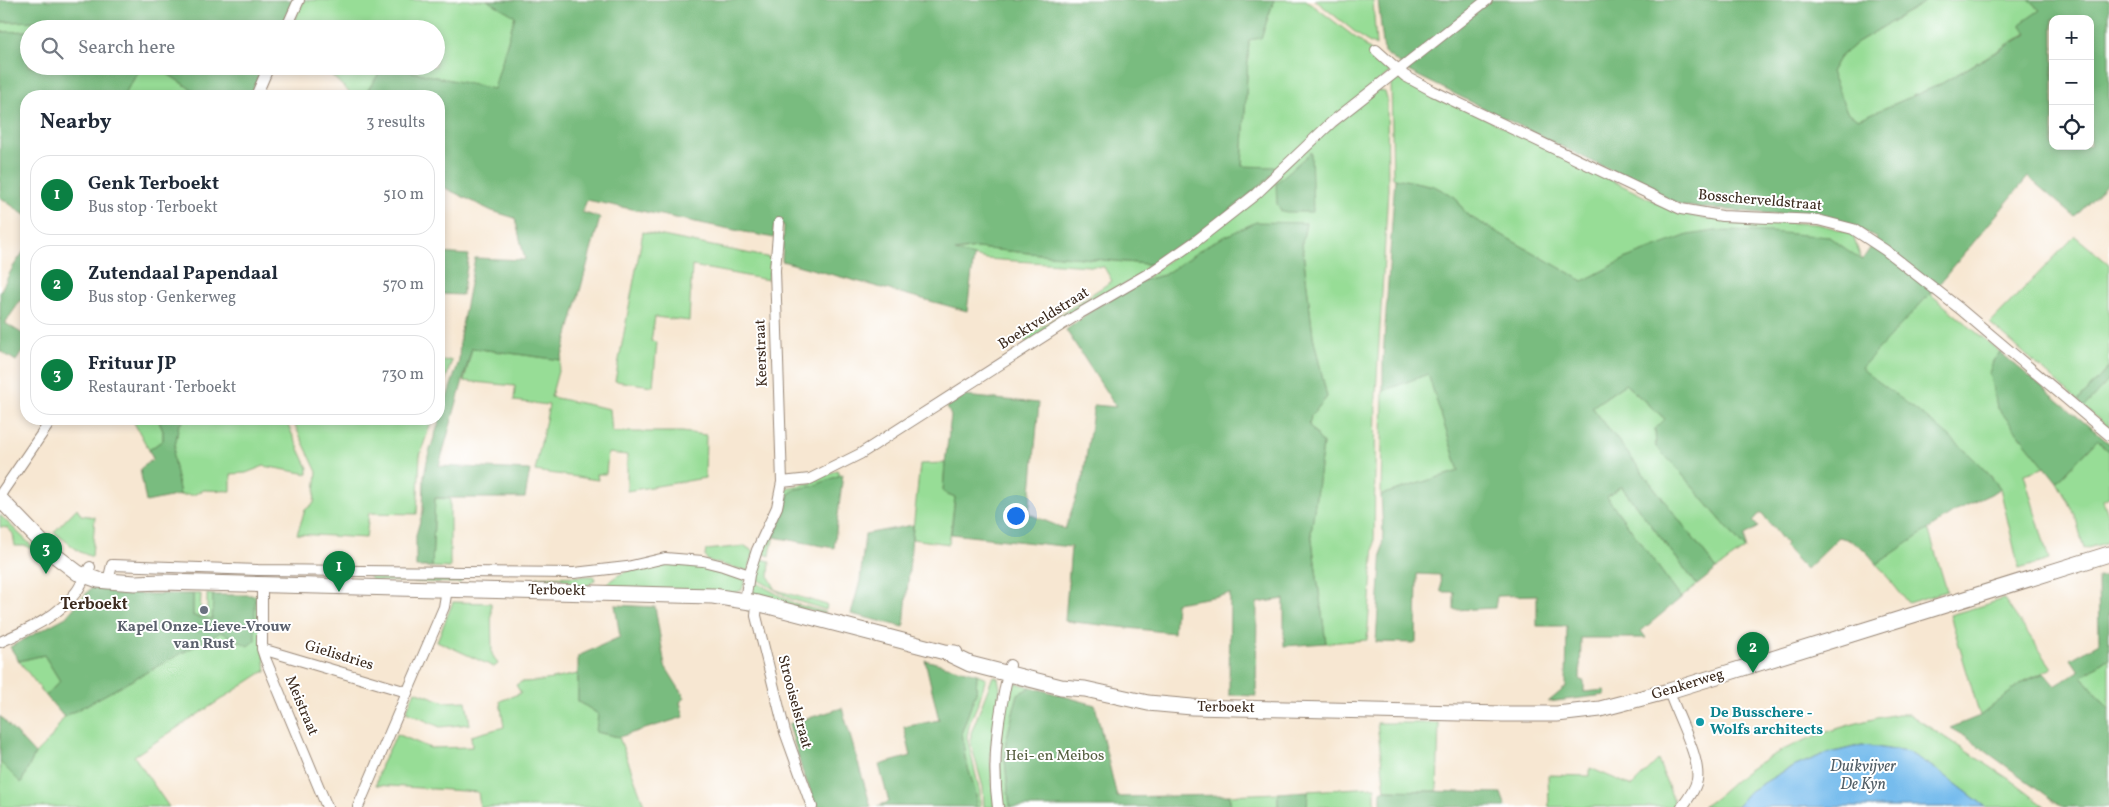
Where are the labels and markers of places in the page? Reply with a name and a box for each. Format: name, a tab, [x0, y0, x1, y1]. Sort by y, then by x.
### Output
pin: 3	[30, 533, 62, 574]
pin: 1	[323, 551, 355, 592]
marker: Kapel Onze-Lieve-Vrouw van Rust	[198, 604, 210, 616]
place label: Kapel Onze-Lieve-Vrouw van Rust	[117, 617, 291, 655]
pin: 2	[1737, 632, 1769, 673]
place label: De Busschere - Wolfs architects	[1710, 703, 1823, 741]
marker: De Busschere - Wolfs architects	[1694, 716, 1706, 728]

